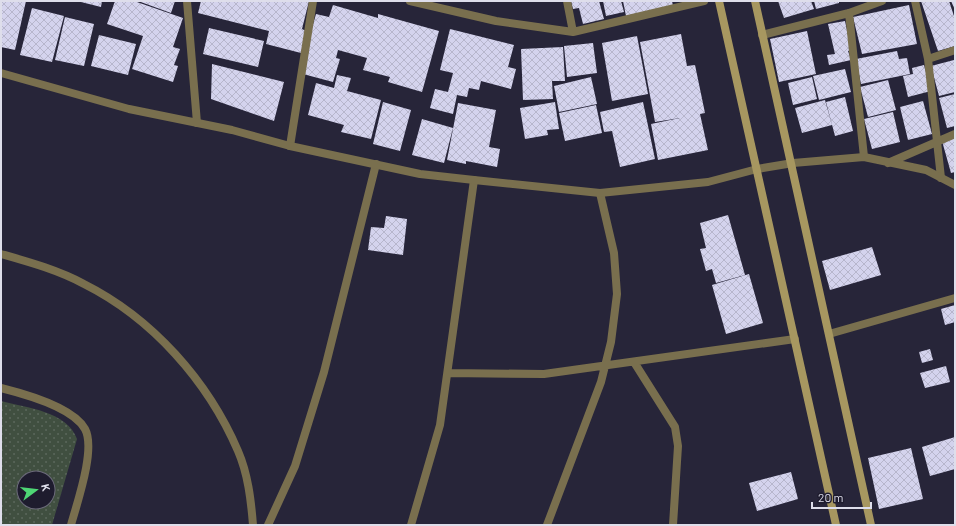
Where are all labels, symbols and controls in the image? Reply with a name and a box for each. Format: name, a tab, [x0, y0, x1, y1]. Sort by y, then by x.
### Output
north arrow	[16, 470, 56, 510]
text: K	[39, 482, 53, 492]
scale bar	[812, 484, 871, 510]
text: 20 m	[818, 490, 844, 504]

